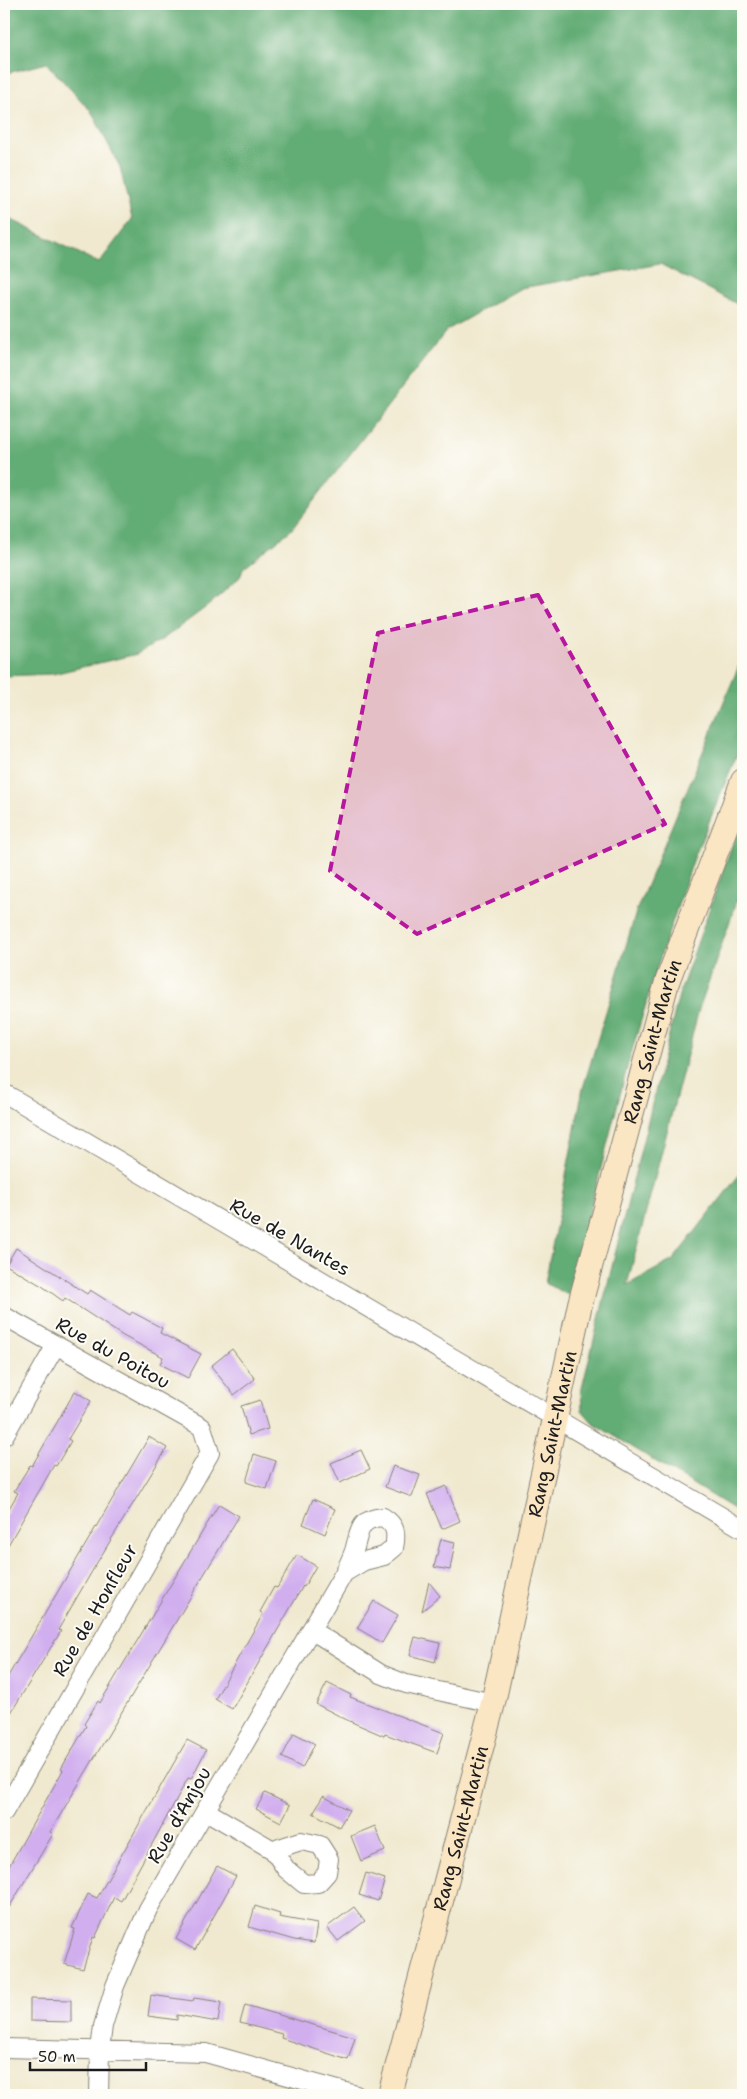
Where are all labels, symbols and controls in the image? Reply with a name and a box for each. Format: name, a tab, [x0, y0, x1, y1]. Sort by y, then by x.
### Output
street label: Rang Saint-Martin	[617, 955, 687, 1126]
street label: Rue de Nantes	[225, 1192, 355, 1282]
street label: Rue du Poitou	[51, 1311, 175, 1395]
street label: Rang Saint-Martin	[521, 1348, 582, 1519]
street label: Rue de Honfleur	[47, 1539, 143, 1681]
street label: Rang Saint-Martin	[426, 1743, 494, 1914]
street label: Rue d'Anjou	[141, 1762, 217, 1868]
scale bar	[30, 2039, 146, 2071]
text: 50 m	[38, 2047, 76, 2067]

